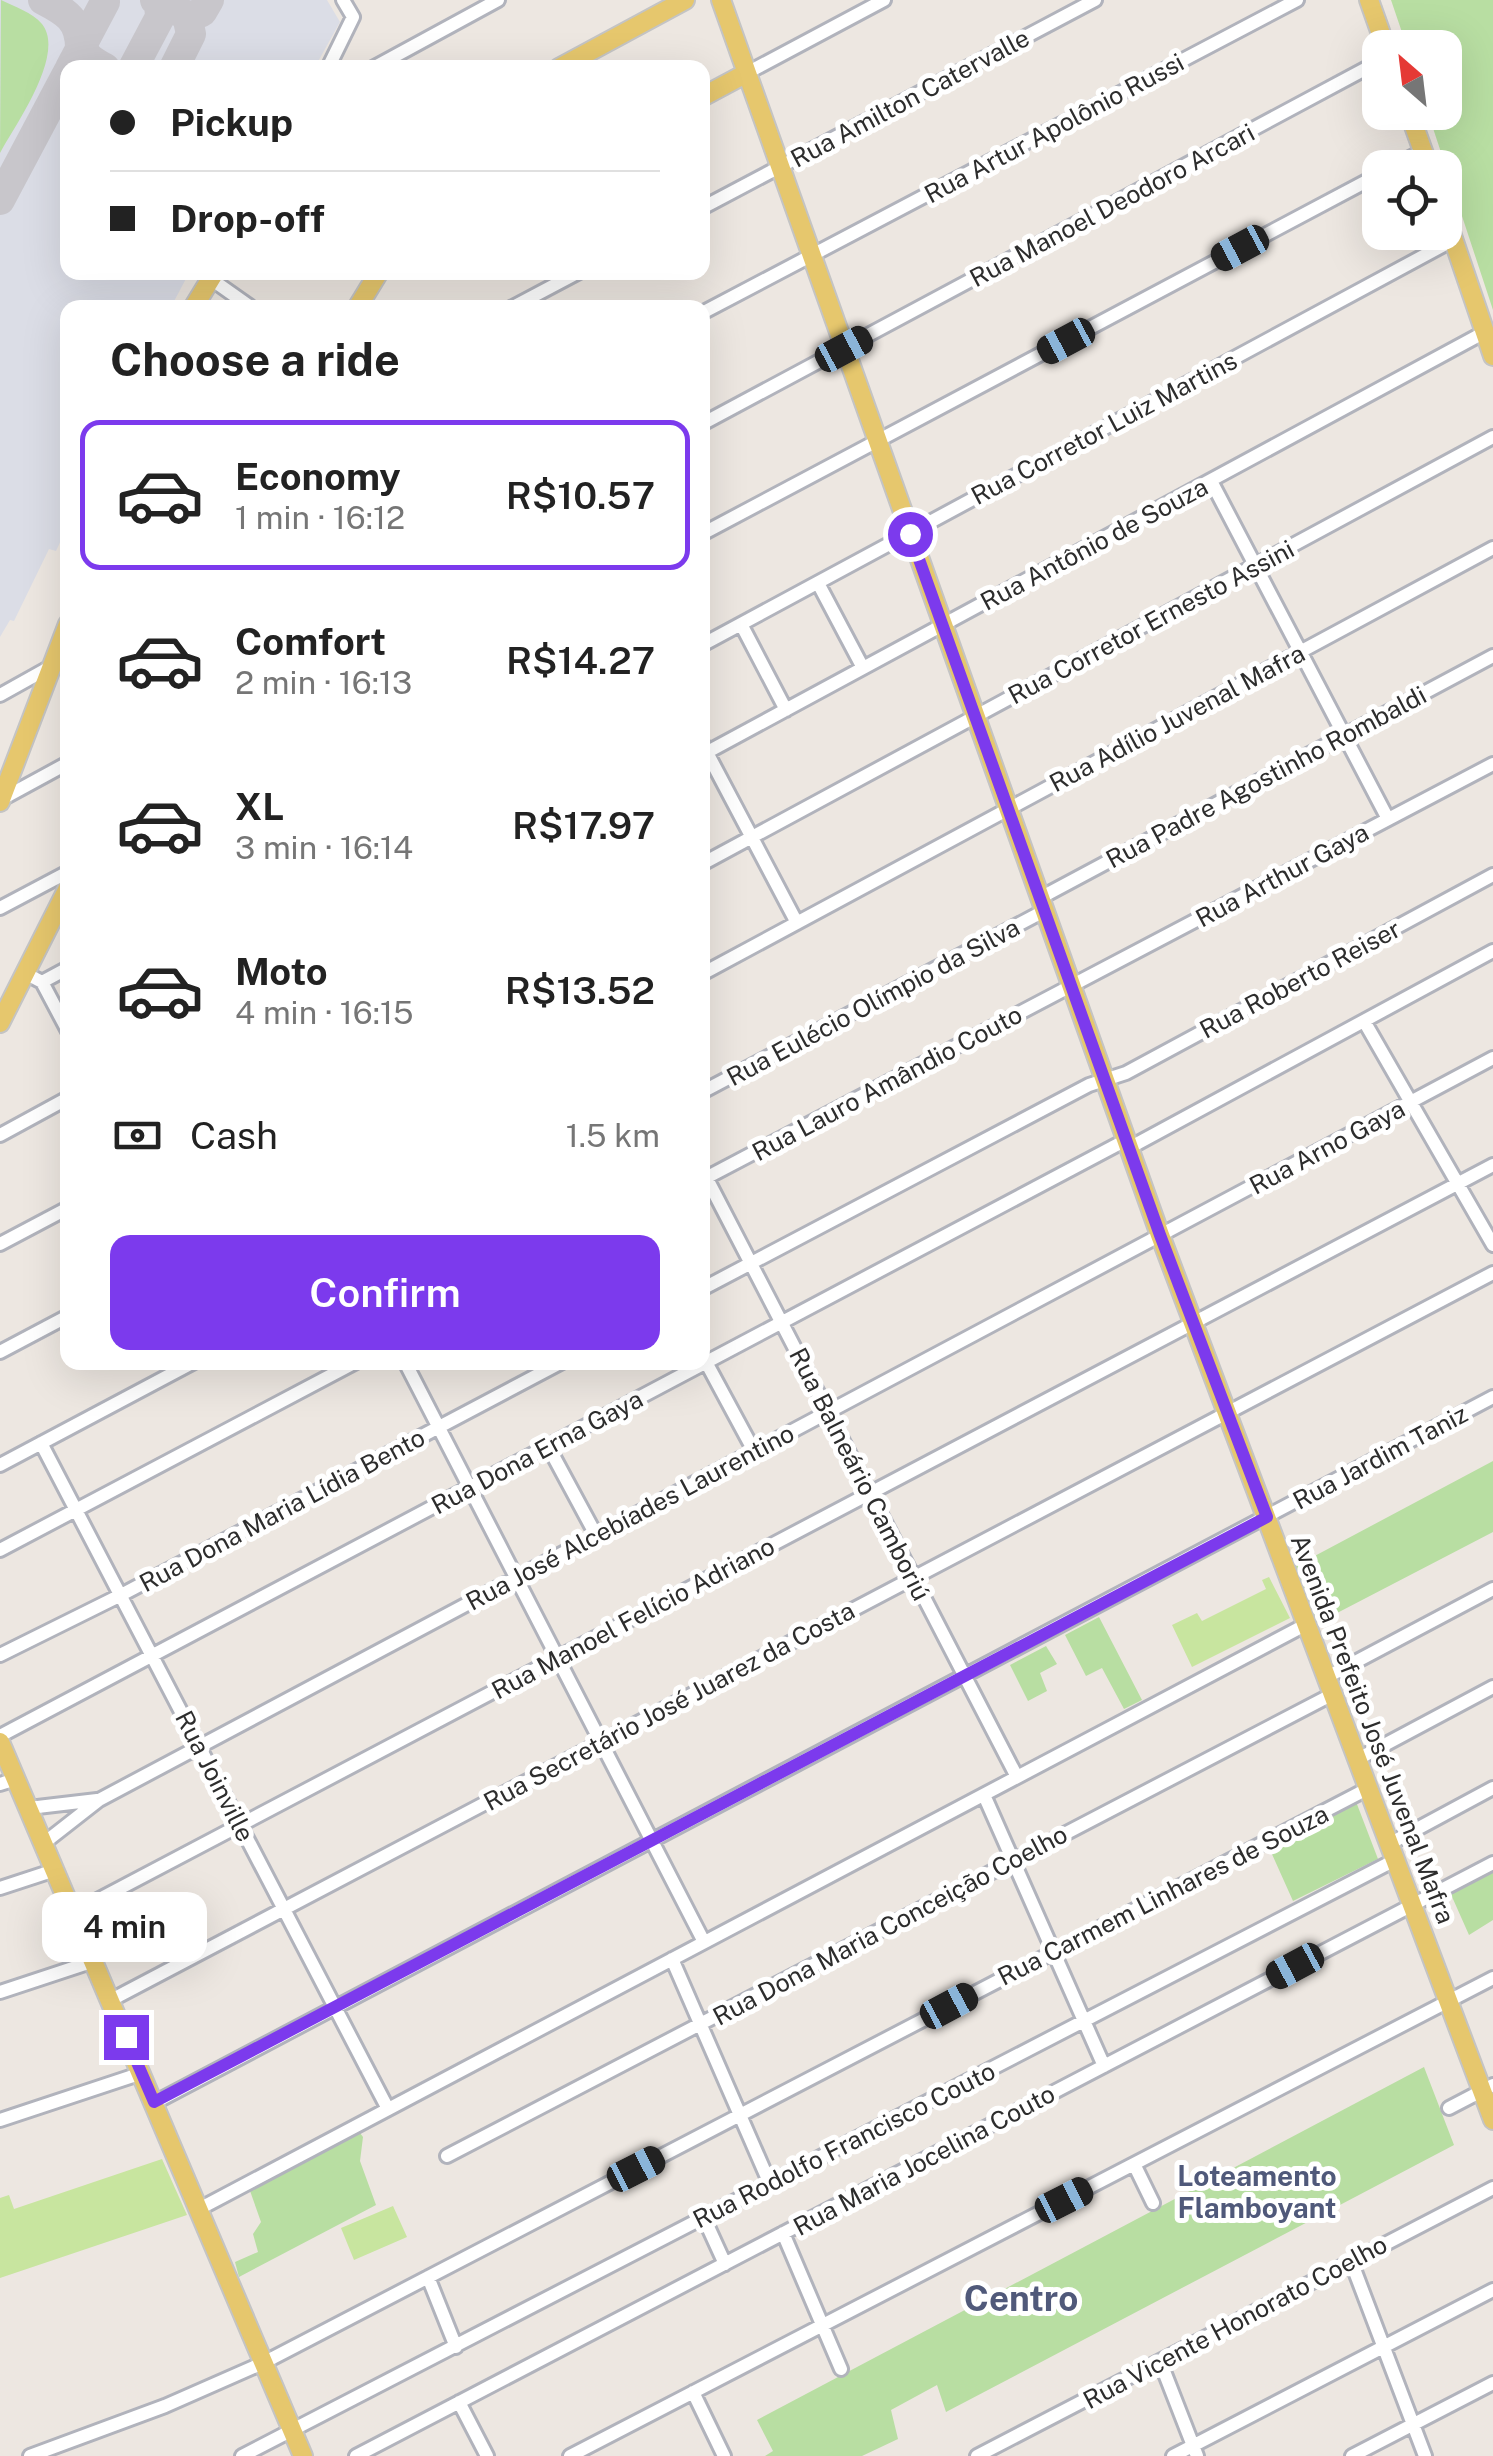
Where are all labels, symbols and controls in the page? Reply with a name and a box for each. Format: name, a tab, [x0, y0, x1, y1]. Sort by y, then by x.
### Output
street label: Rua Amilton Catervalle	[786, 22, 1034, 174]
north arrow	[1362, 30, 1462, 130]
map controls	[1362, 30, 1462, 250]
street label: Rua Artur Apolônio Russi	[919, 47, 1189, 209]
text: Pickup	[170, 100, 293, 145]
street label: Rua Manoel Deodoro Arcari	[964, 117, 1260, 293]
button: locate	[1362, 150, 1462, 250]
text: Drop-off	[170, 196, 325, 241]
car	[1206, 221, 1274, 275]
car	[1032, 314, 1100, 368]
car	[810, 322, 878, 376]
text: Choose a ride	[110, 333, 400, 386]
street label: Rua Corretor Luiz Martins	[966, 345, 1242, 511]
icon: car	[115, 450, 205, 540]
text: Economy	[235, 454, 401, 499]
street label: Rua Antônio de Souza	[975, 471, 1213, 617]
text: R$10.57	[506, 473, 655, 518]
text: 1 min · 16:12	[235, 499, 405, 536]
route start	[888, 512, 933, 557]
street label: Rua Corretor Ernesto Assini	[1003, 534, 1299, 710]
icon: car	[115, 615, 205, 705]
text: Comfort	[235, 619, 386, 664]
text: R$14.27	[506, 638, 655, 683]
street label: Rua Adílio Juvenal Mafra	[1044, 638, 1310, 798]
text: 2 min · 16:13	[235, 664, 412, 701]
street label: Rua Padre Agostinho Rombaldi	[1101, 680, 1431, 874]
icon: car	[115, 780, 205, 870]
text: XL	[235, 784, 284, 829]
text: R$17.97	[512, 803, 655, 848]
street label: Rua Arthur Gaya	[1190, 817, 1374, 933]
text: 3 min · 16:14	[235, 829, 413, 866]
street label: Rua Eulécio Olímpio da Silva	[721, 912, 1025, 1092]
street label: Rua Roberto Reiser	[1194, 913, 1406, 1045]
icon: car	[115, 945, 205, 1035]
text: Moto	[235, 949, 328, 994]
text: R$13.52	[505, 968, 655, 1013]
text: 4 min · 16:15	[235, 994, 414, 1031]
street label: Rua Lauro Amândio Couto	[747, 999, 1027, 1167]
street label: Rua Arno Gaya	[1244, 1093, 1410, 1201]
icon: cash	[110, 1108, 165, 1163]
text: Cash	[190, 1113, 278, 1158]
text: 1.5 km	[566, 1117, 660, 1154]
button: Confirm	[110, 1235, 660, 1350]
street label: Rua Balneário Camboriú	[783, 1343, 937, 1605]
street label: Rua Dona Erna Gaya	[426, 1384, 648, 1520]
street label: Rua Jardim Taniz	[1288, 1398, 1472, 1516]
street label: Rua José Alcebíades Laurentino	[461, 1418, 799, 1616]
street label: Rua Dona Maria Lídia Bento	[134, 1422, 430, 1598]
street label: Avenida Prefeito José Juvenal Mafra	[1285, 1530, 1461, 1928]
street label: Rua Manoel Felício Adriano	[486, 1531, 780, 1705]
street label: Rua Secretário José Juarez da Costa	[478, 1595, 860, 1817]
street label: Rua Joinville	[169, 1706, 261, 1846]
street label: Rua Carmem Linhares de Souza	[993, 1798, 1333, 1992]
street label: Rua Dona Maria Conceição Coelho	[708, 1819, 1072, 2031]
callout: 4 min	[44, 1892, 208, 1962]
text: 4 min	[83, 1908, 166, 1945]
car	[1261, 1939, 1329, 1993]
car	[915, 1979, 983, 2033]
route end	[104, 2015, 149, 2060]
street label: Rua Rodolfo Francisco Couto	[688, 2056, 1000, 2234]
street label: Rua Maria Jocelina Couto	[788, 2078, 1060, 2242]
car	[602, 2142, 670, 2196]
district label: Loteamento Flamboyant	[1177, 2159, 1337, 2224]
car	[1030, 2173, 1098, 2227]
street label: Rua Vicente Honorato Coelho	[1078, 2229, 1392, 2415]
district label: Centro	[964, 2278, 1078, 2319]

